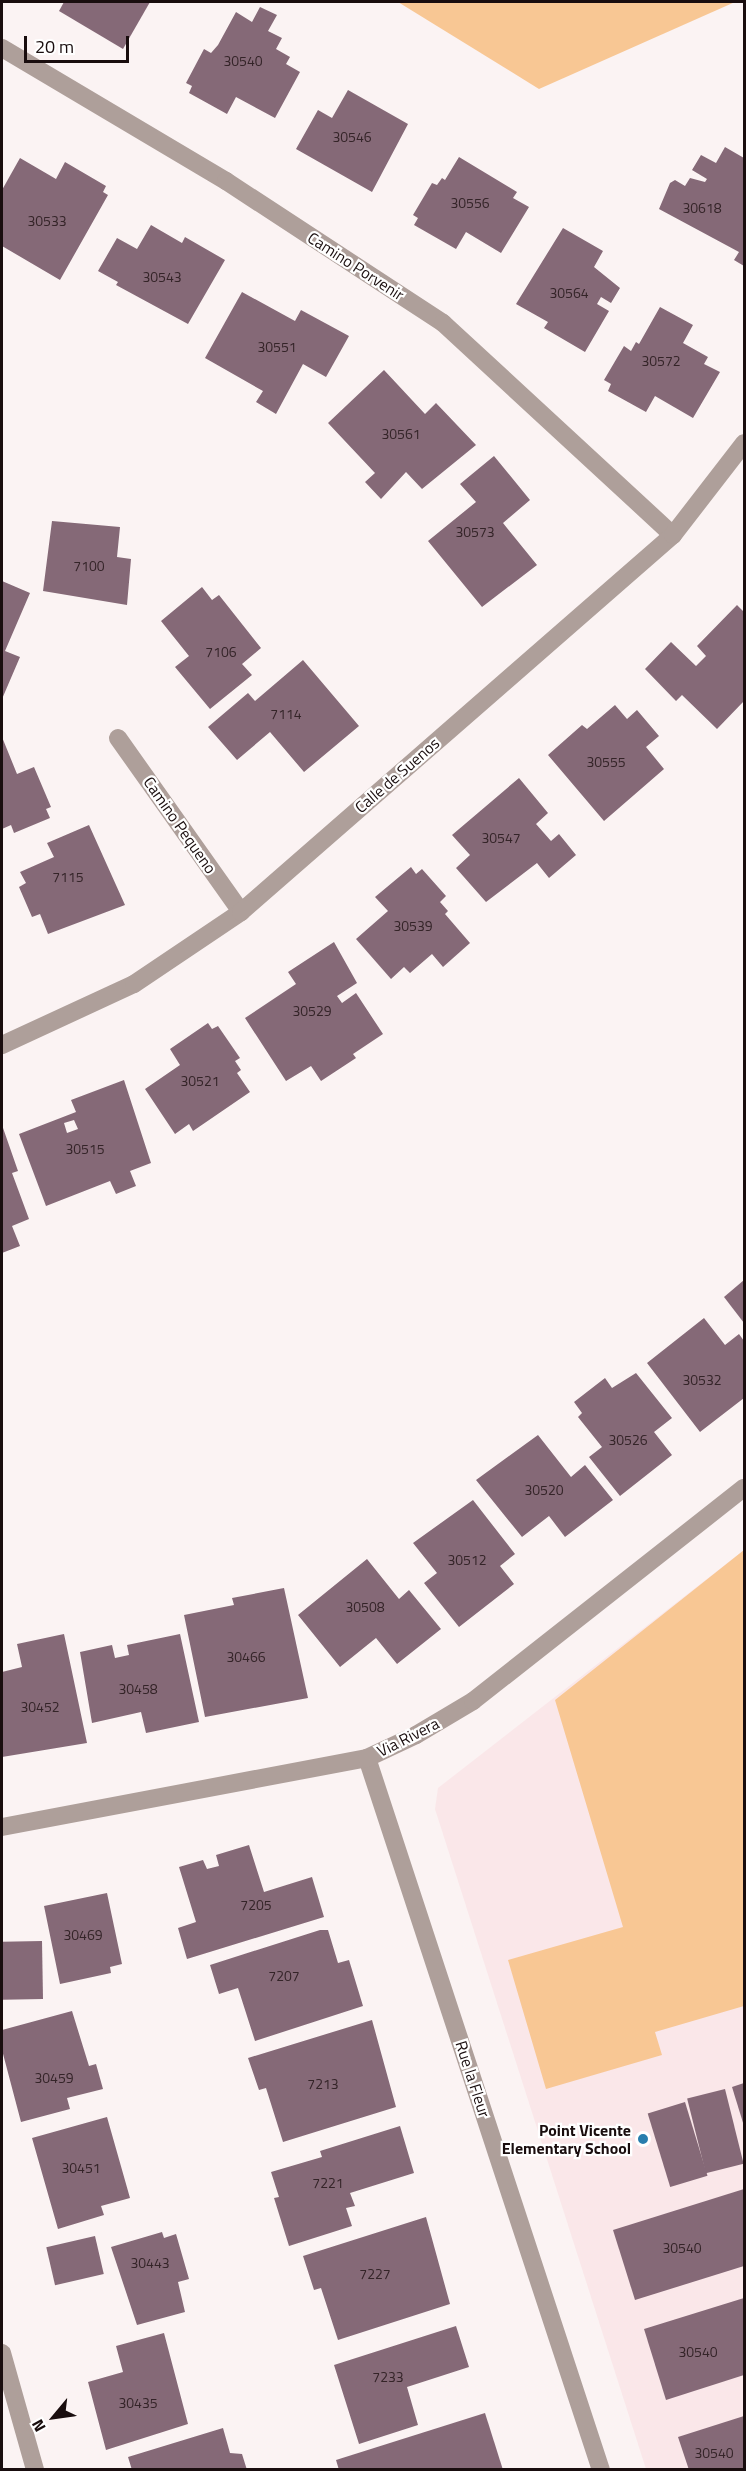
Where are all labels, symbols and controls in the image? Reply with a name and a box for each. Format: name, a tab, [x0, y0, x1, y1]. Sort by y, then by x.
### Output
scale bar	[27, 24, 132, 62]
text: 20 m	[35, 33, 74, 60]
house number: 30540	[223, 53, 263, 69]
house number: 30546	[332, 129, 372, 145]
house number: 30556	[450, 195, 490, 211]
house number: 30618	[682, 200, 722, 216]
house number: 30533	[27, 213, 67, 229]
street label: Camino Porvenir	[304, 228, 408, 304]
house number: 30543	[142, 269, 182, 285]
house number: 30564	[549, 285, 589, 301]
house number: 30551	[257, 339, 297, 355]
house number: 30572	[641, 353, 681, 369]
house number: 30561	[381, 426, 421, 442]
house number: 30573	[455, 524, 495, 540]
house number: 7100	[73, 558, 105, 574]
house number: 7106	[205, 644, 237, 660]
house number: 7114	[270, 706, 302, 722]
street label: Calle de Suenos	[351, 733, 443, 817]
house number: 30555	[586, 754, 626, 770]
street label: Camino Pequeno	[140, 773, 220, 877]
house number: 30547	[481, 830, 521, 846]
house number: 7115	[52, 869, 84, 885]
house number: 30539	[393, 918, 433, 934]
house number: 30529	[292, 1003, 332, 1019]
house number: 30521	[180, 1073, 220, 1089]
house number: 30515	[65, 1141, 105, 1157]
house number: 30532	[682, 1372, 722, 1388]
house number: 30526	[608, 1432, 648, 1448]
house number: 30520	[524, 1482, 564, 1498]
house number: 30512	[447, 1552, 487, 1568]
house number: 30508	[345, 1599, 385, 1615]
house number: 30466	[226, 1649, 266, 1665]
house number: 30458	[118, 1681, 158, 1697]
house number: 30452	[20, 1699, 60, 1715]
street label: Via Rivera	[374, 1713, 442, 1761]
house number: 7205	[240, 1897, 272, 1913]
house number: 30469	[63, 1927, 103, 1943]
house number: 7207	[268, 1968, 300, 1984]
street label: Rue la Fleur	[452, 2038, 494, 2120]
house number: 30459	[34, 2070, 74, 2086]
house number: 7213	[307, 2076, 339, 2092]
place label: Point Vicente Elementary School	[502, 2120, 631, 2158]
marker: Point Vicente Elementary School	[636, 2132, 650, 2146]
house number: 30451	[61, 2160, 101, 2176]
house number: 7221	[312, 2175, 344, 2191]
house number: 30540	[662, 2240, 702, 2256]
house number: 30443	[130, 2255, 170, 2271]
house number: 7227	[359, 2266, 391, 2282]
house number: 30540	[678, 2344, 718, 2360]
house number: 7233	[372, 2369, 404, 2385]
north arrow	[24, 2387, 84, 2447]
house number: 30435	[118, 2395, 158, 2411]
text: N	[25, 2415, 51, 2436]
house number: 30540	[694, 2445, 734, 2461]

